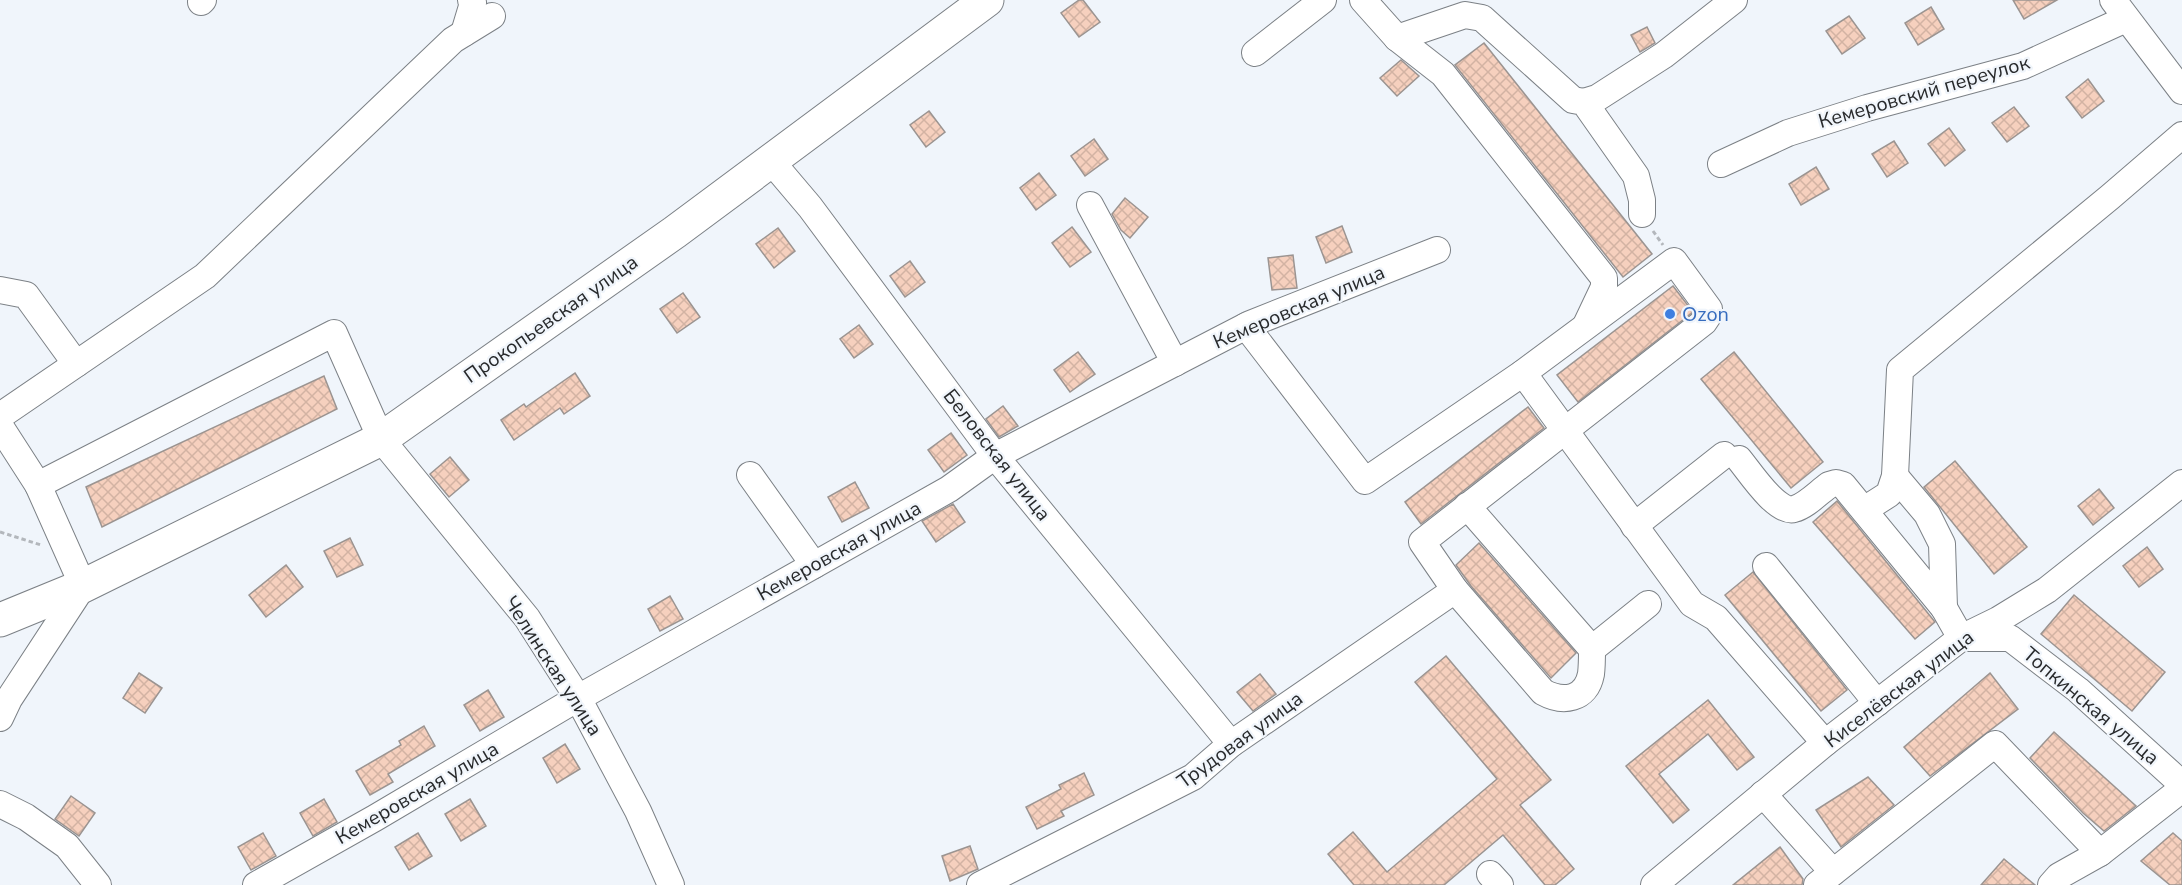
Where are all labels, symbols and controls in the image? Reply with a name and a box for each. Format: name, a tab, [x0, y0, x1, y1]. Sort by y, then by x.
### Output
street label: Кемеровский переулок	[1815, 49, 2033, 135]
street label: Прокопьевская улица	[459, 249, 643, 389]
street label: Кемеровская улица	[1209, 259, 1389, 355]
place label: Ozon	[1682, 301, 1729, 328]
marker: Ozon	[1663, 307, 1677, 321]
street label: Беловская улица	[937, 384, 1057, 526]
street label: Кемеровская улица	[752, 495, 926, 607]
street label: Челинская улица	[498, 591, 608, 741]
street label: Киселёвская улица	[1819, 624, 1979, 754]
street label: Топкинская улица	[2017, 641, 2165, 771]
street label: Трудовая улица	[1172, 685, 1308, 795]
street label: Кемеровская улица	[331, 735, 503, 851]

